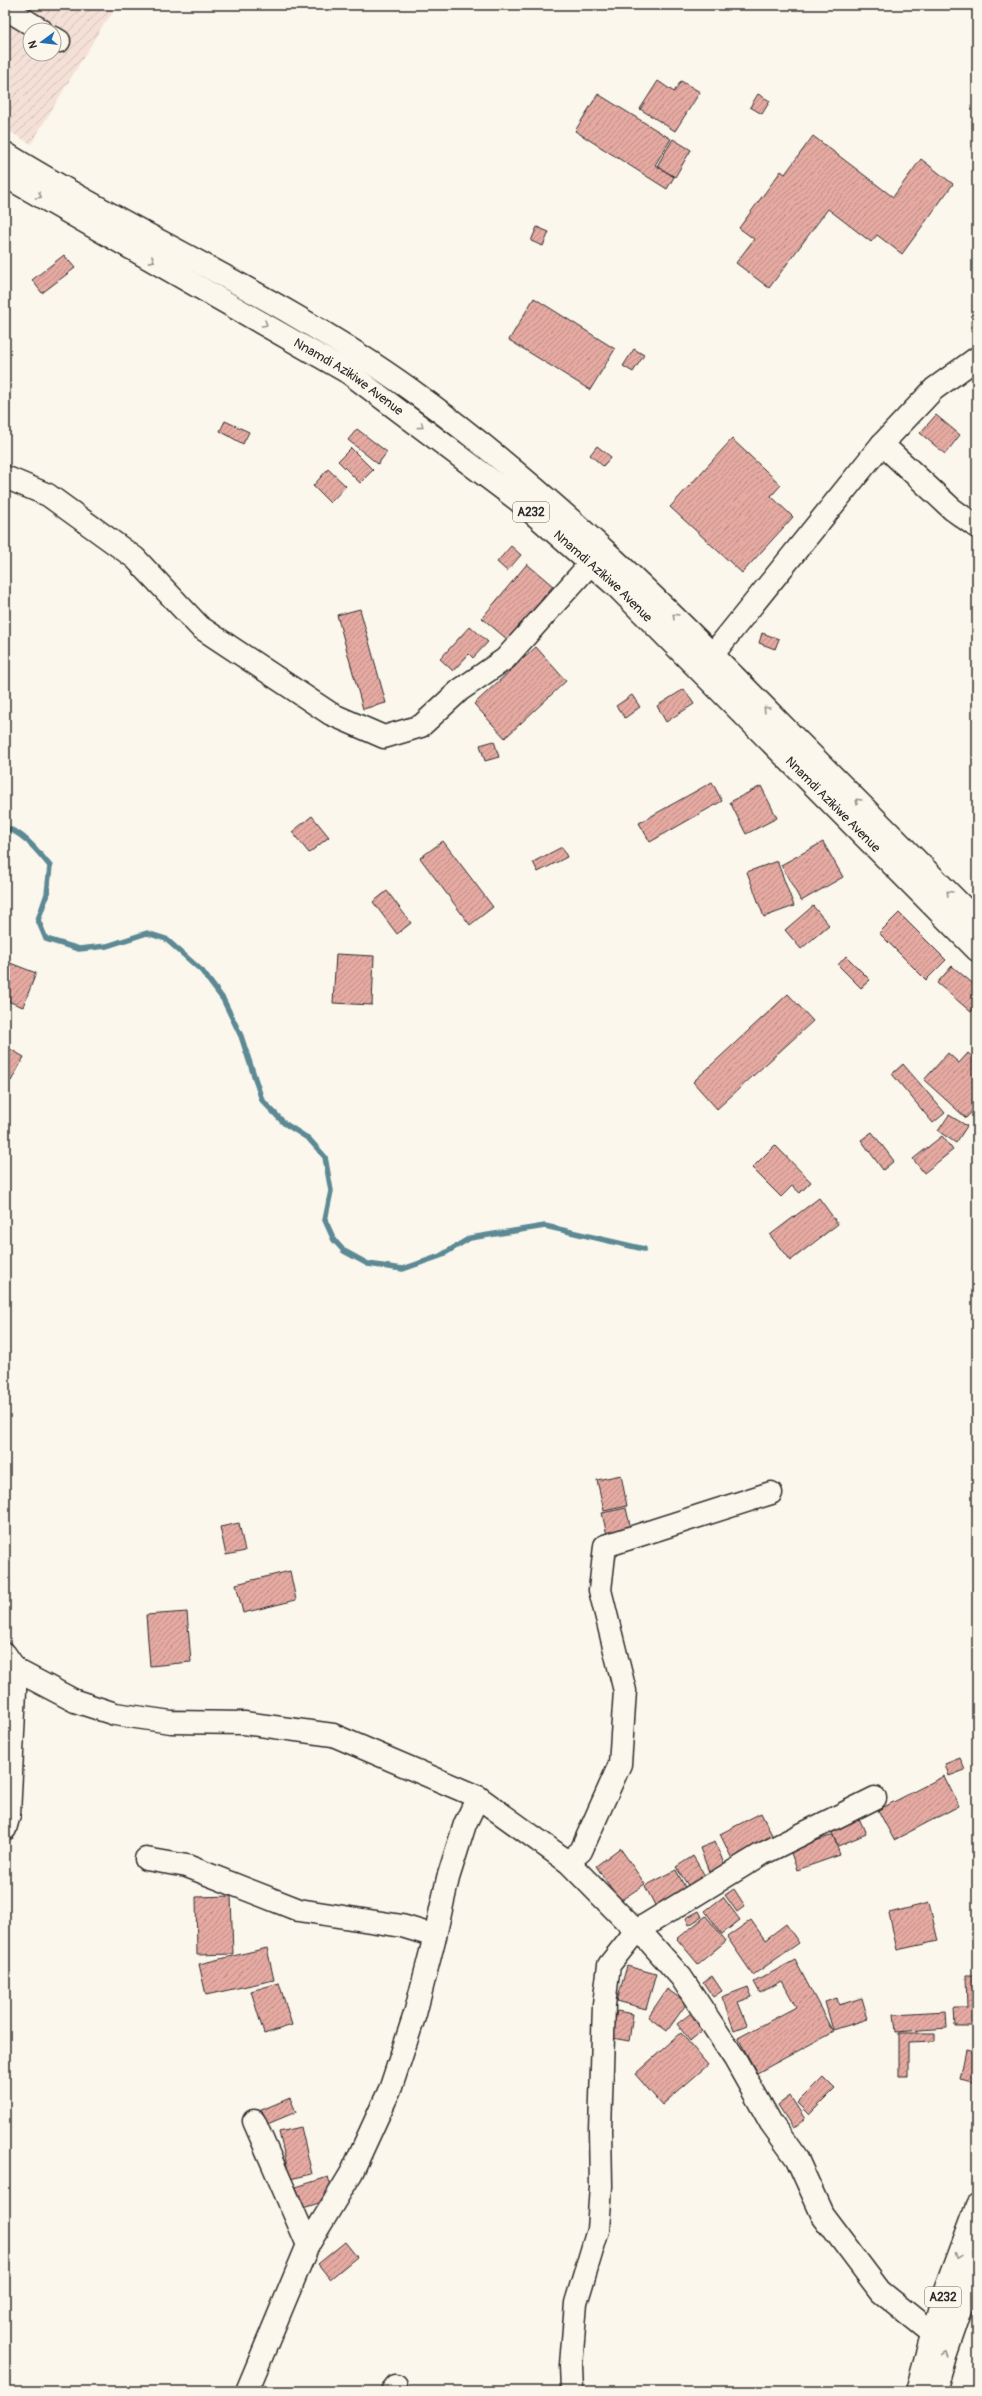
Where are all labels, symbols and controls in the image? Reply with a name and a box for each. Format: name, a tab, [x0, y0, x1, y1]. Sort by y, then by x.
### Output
north arrow	[22, 22, 62, 62]
text: N	[25, 39, 40, 50]
one-way arrow	[35, 191, 42, 198]
one-way arrow	[148, 256, 155, 263]
one-way arrow	[261, 320, 268, 327]
street label: Nnamdi Azikiwe Avenue	[291, 335, 407, 419]
one-way arrow	[416, 421, 423, 428]
road number: A232	[513, 502, 549, 522]
street label: Nnamdi Azikiwe Avenue	[550, 527, 656, 626]
one-way arrow	[672, 614, 680, 621]
one-way arrow	[763, 706, 771, 714]
street label: Nnamdi Azikiwe Avenue	[782, 753, 884, 856]
one-way arrow	[855, 798, 863, 806]
one-way arrow	[947, 890, 954, 898]
one-way arrow	[954, 2252, 962, 2259]
road number: A232	[925, 2287, 961, 2307]
one-way arrow	[941, 2350, 950, 2357]

